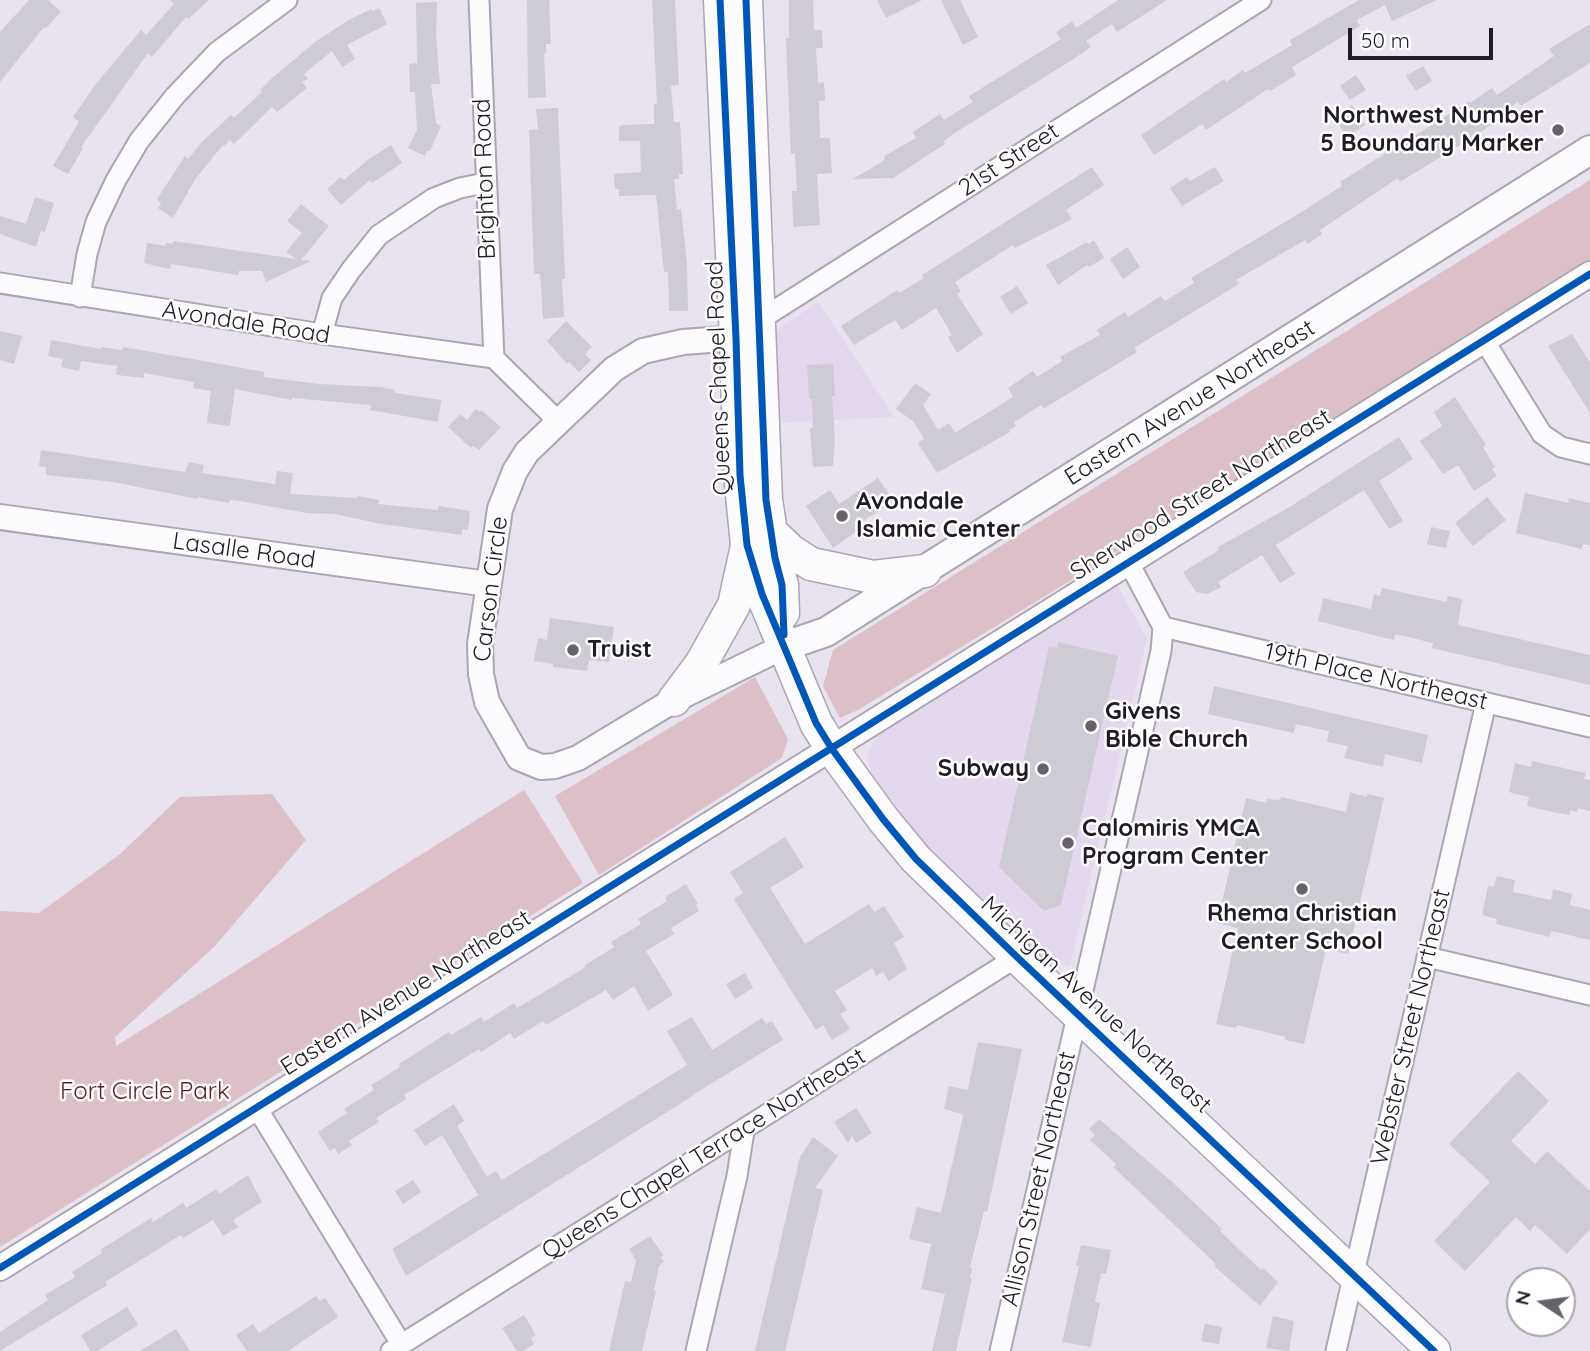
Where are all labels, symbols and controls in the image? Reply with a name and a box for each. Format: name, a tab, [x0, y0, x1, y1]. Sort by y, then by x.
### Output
scale bar	[1352, 14, 1497, 58]
text: 50 m	[1361, 27, 1410, 53]
street label: Brighton Road	[468, 98, 502, 260]
place label: Northwest Number 5 Boundary Marker	[1320, 102, 1544, 158]
street label: 21st Street	[953, 117, 1065, 203]
marker: Northwest Number 5 Boundary Marker	[1550, 122, 1566, 138]
street label: Queens Chapel Road	[701, 260, 737, 496]
street label: Avondale Road	[160, 295, 332, 351]
street label: Eastern Avenue Northeast	[1059, 314, 1321, 492]
street label: Sherwood Street Northeast	[1065, 403, 1337, 587]
place label: Avondale Islamic Center	[856, 488, 1020, 544]
marker: Avondale Islamic Center	[834, 508, 850, 524]
street label: Carson Circle	[468, 515, 514, 663]
street label: Lasalle Road	[171, 527, 317, 575]
place label: Truist	[587, 636, 652, 664]
street label: 19th Place Northeast	[1262, 637, 1490, 717]
marker: Truist	[565, 642, 581, 658]
place label: Givens Bible Church	[1105, 698, 1248, 754]
marker: Givens Bible Church	[1083, 718, 1099, 734]
place label: Subway	[938, 755, 1029, 783]
marker: Subway	[1035, 761, 1051, 777]
place label: Calomiris YMCA Program Center	[1082, 815, 1268, 871]
marker: Calomiris YMCA Program Center	[1060, 835, 1076, 851]
marker: Rhema Christian Center School	[1294, 881, 1310, 897]
street label: Webster Street Northeast	[1365, 886, 1457, 1168]
street label: Michigan Avenue Northeast	[975, 890, 1217, 1120]
place label: Rhema Christian Center School	[1207, 900, 1397, 956]
street label: Eastern Avenue Northeast	[275, 904, 537, 1082]
street label: Queens Chapel Terrace Northeast	[537, 1042, 871, 1266]
street label: Allison Street Northeast	[996, 1049, 1082, 1309]
park label: Fort Circle Park	[60, 1078, 230, 1106]
north arrow	[1506, 1267, 1576, 1337]
text: N	[1509, 1288, 1536, 1307]

